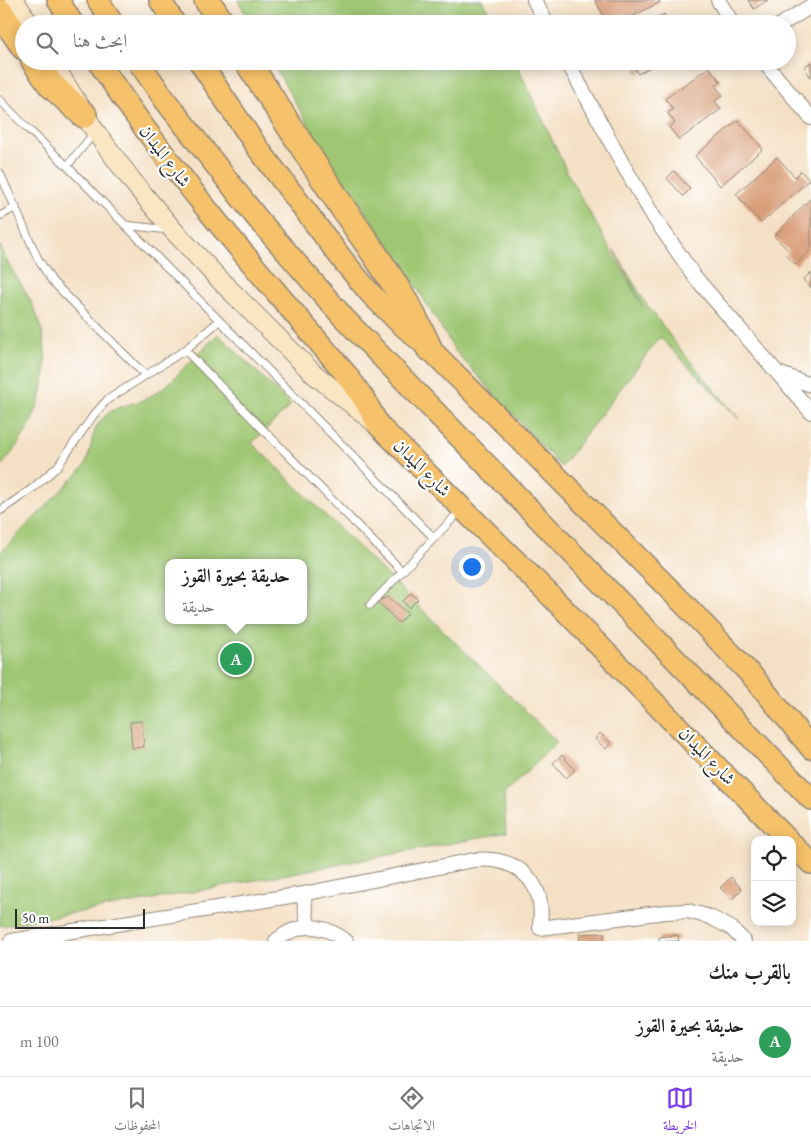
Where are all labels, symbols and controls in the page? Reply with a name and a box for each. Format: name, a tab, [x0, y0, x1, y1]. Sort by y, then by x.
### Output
search box	[15, 15, 796, 70]
text: ابحث هنا	[73, 28, 127, 53]
icon: search	[33, 29, 61, 57]
street label: شارع الميدان	[131, 120, 196, 194]
street label: شارع الميدان	[386, 434, 456, 504]
your location	[459, 554, 485, 580]
popup	[165, 559, 307, 624]
text: حديقة بحيرة القوز	[182, 563, 290, 588]
text: حديقة	[182, 596, 215, 617]
pin: A	[220, 640, 252, 678]
street label: شارع الميدان	[671, 722, 741, 792]
map controls	[751, 836, 796, 926]
button: locate	[751, 836, 796, 881]
button: layers	[751, 881, 796, 926]
scale bar	[15, 906, 145, 929]
text: 50 m	[22, 909, 49, 927]
text: بالقرب منك	[708, 958, 791, 985]
text: حديقة بحيرة القوز	[636, 1013, 744, 1038]
text: 100 m	[20, 1031, 59, 1052]
text: A	[769, 1031, 781, 1052]
text: حديقة	[712, 1046, 744, 1067]
tab: المحفوظات	[114, 1084, 160, 1139]
tab: الاتجاهات	[388, 1084, 435, 1139]
tab: الخريطة	[663, 1084, 697, 1139]

